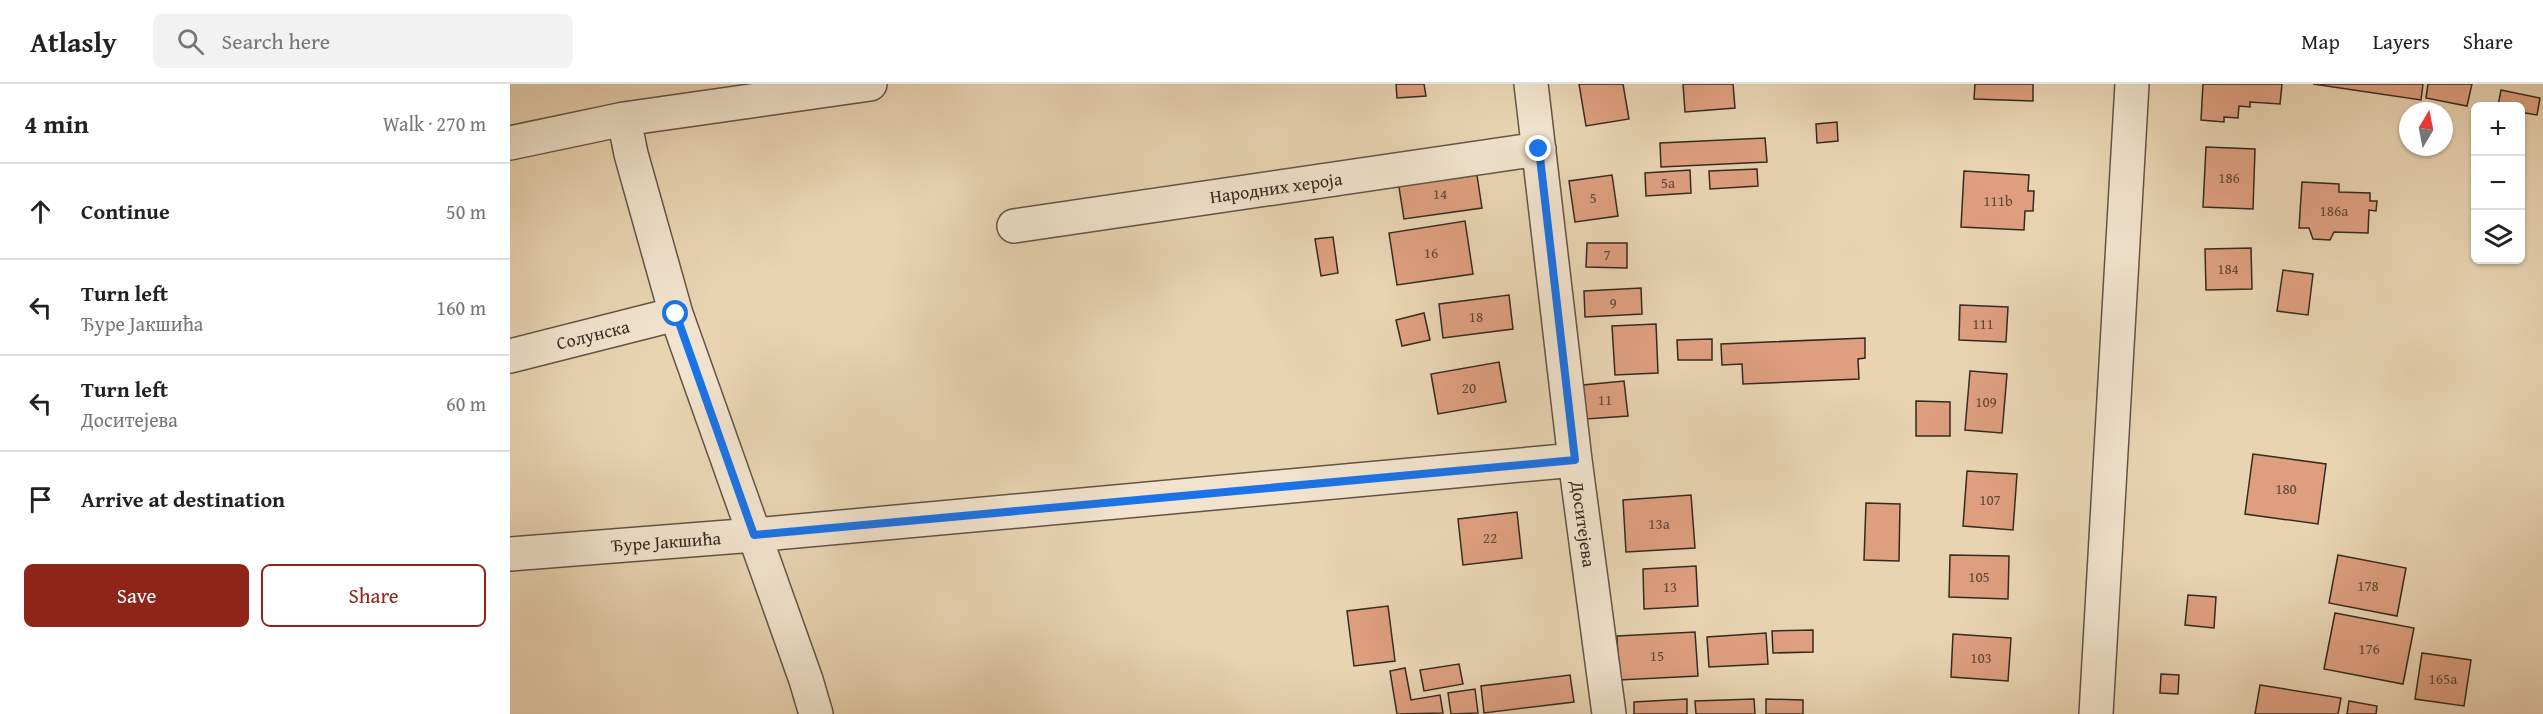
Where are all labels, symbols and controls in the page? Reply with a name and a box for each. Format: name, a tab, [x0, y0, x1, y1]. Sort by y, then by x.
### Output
search box	[153, 14, 573, 68]
text: Atlasly	[30, 21, 117, 62]
icon: search	[174, 25, 207, 58]
text: Search here	[222, 25, 330, 57]
text: Map	[2301, 26, 2340, 57]
text: Layers	[2373, 26, 2430, 57]
text: Share	[2463, 26, 2513, 57]
north arrow	[2399, 102, 2453, 156]
map controls	[2471, 102, 2525, 264]
button: +	[2471, 102, 2525, 156]
text: 4 min	[24, 104, 89, 143]
text: Walk · 270 m	[383, 109, 486, 138]
route end	[1525, 135, 1551, 161]
button: −	[2471, 156, 2525, 210]
street label: Народних хероја	[1208, 165, 1344, 210]
house number: 186	[2218, 167, 2240, 188]
house number: 5a	[1661, 172, 1675, 193]
house number: 14	[1433, 183, 1447, 204]
house number: 5	[1589, 187, 1597, 208]
house number: 111b	[1983, 190, 2013, 211]
icon: ahead	[24, 195, 57, 228]
text: Continue	[81, 195, 170, 227]
text: 50 m	[446, 197, 486, 226]
house number: 186a	[2320, 200, 2348, 221]
button: layers	[2471, 210, 2525, 264]
house number: 16	[1424, 242, 1438, 263]
house number: 7	[1603, 244, 1611, 265]
house number: 184	[2217, 258, 2239, 279]
text: Turn left	[81, 277, 168, 309]
icon: left	[24, 291, 57, 324]
house number: 9	[1609, 292, 1617, 313]
text: 160 m	[436, 293, 486, 322]
route start	[662, 300, 688, 326]
house number: 18	[1469, 306, 1483, 327]
text: Ђуре Јакшића	[81, 309, 203, 338]
street label: Солунска	[553, 312, 633, 357]
house number: 111	[1972, 313, 1994, 334]
text: Turn left	[81, 373, 168, 405]
house number: 20	[1462, 377, 1476, 398]
icon: left	[24, 387, 57, 420]
text: 60 m	[446, 389, 486, 418]
house number: 11	[1598, 389, 1612, 410]
house number: 109	[1975, 391, 1997, 412]
text: Доситејева	[81, 405, 178, 434]
street label: Доситејева	[1564, 478, 1603, 569]
house number: 180	[2275, 478, 2297, 499]
icon: arrive	[24, 483, 57, 516]
text: Arrive at destination	[81, 483, 285, 515]
house number: 107	[1979, 489, 2001, 510]
house number: 13a	[1648, 513, 1670, 534]
street label: Ђуре Јакшића	[610, 524, 722, 559]
house number: 22	[1483, 527, 1497, 548]
button: Save	[24, 564, 249, 627]
button: Share	[261, 564, 486, 627]
house number: 105	[1968, 566, 1990, 587]
house number: 178	[2357, 575, 2379, 596]
house number: 13	[1663, 576, 1677, 597]
house number: 176	[2358, 638, 2380, 659]
house number: 15	[1650, 645, 1664, 666]
house number: 103	[1970, 647, 1992, 668]
house number: 165a	[2429, 668, 2457, 689]

